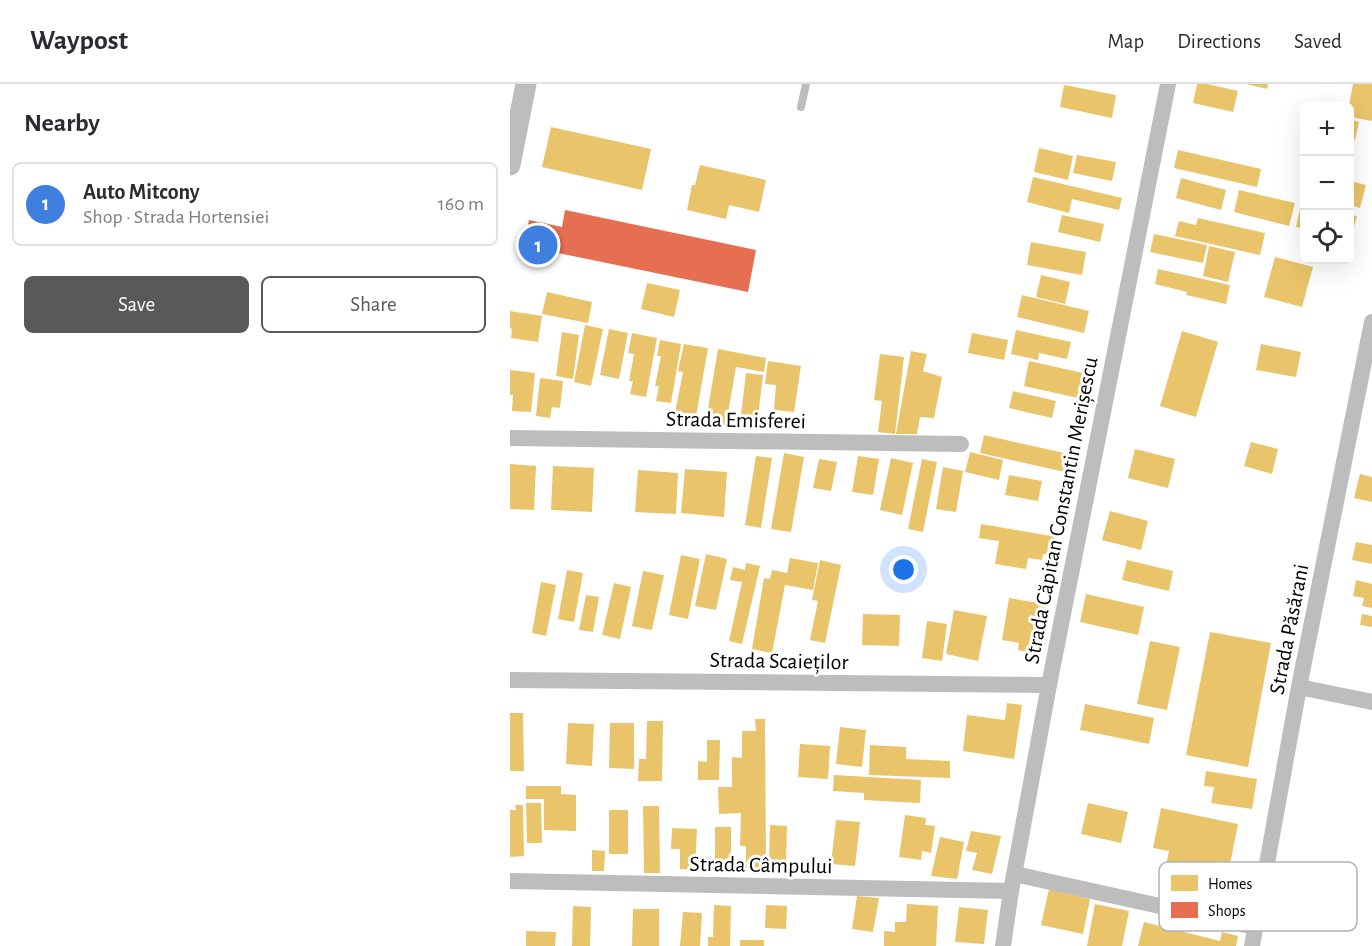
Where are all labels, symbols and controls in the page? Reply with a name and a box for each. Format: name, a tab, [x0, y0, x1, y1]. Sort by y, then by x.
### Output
text: Waypost	[30, 27, 128, 55]
text: Map	[1108, 31, 1144, 52]
text: Directions	[1177, 31, 1261, 52]
text: Saved	[1294, 31, 1342, 52]
map controls	[1300, 102, 1354, 264]
button: +	[1300, 102, 1354, 156]
text: Nearby	[24, 110, 100, 136]
button: −	[1300, 156, 1354, 210]
text: Auto Mitcony	[83, 181, 200, 203]
text: 1	[42, 194, 49, 214]
text: 160 m	[438, 194, 484, 214]
text: Shop · Strada Hortensiei	[83, 207, 269, 227]
button: locate	[1300, 210, 1354, 264]
pin: 1	[519, 222, 558, 268]
button: Save	[24, 276, 249, 333]
button: Share	[261, 276, 486, 333]
street label: Strada Căpitan Constantin Merișescu	[1020, 355, 1104, 666]
street label: Strada Emisferei	[666, 408, 806, 432]
your location	[889, 555, 918, 584]
street label: Strada Păsărani	[1266, 562, 1312, 696]
street label: Strada Scaieților	[709, 649, 849, 675]
street label: Strada Câmpului	[689, 853, 833, 877]
legend	[1159, 862, 1357, 931]
text: Homes	[1208, 876, 1252, 892]
text: Shops	[1208, 903, 1246, 919]

